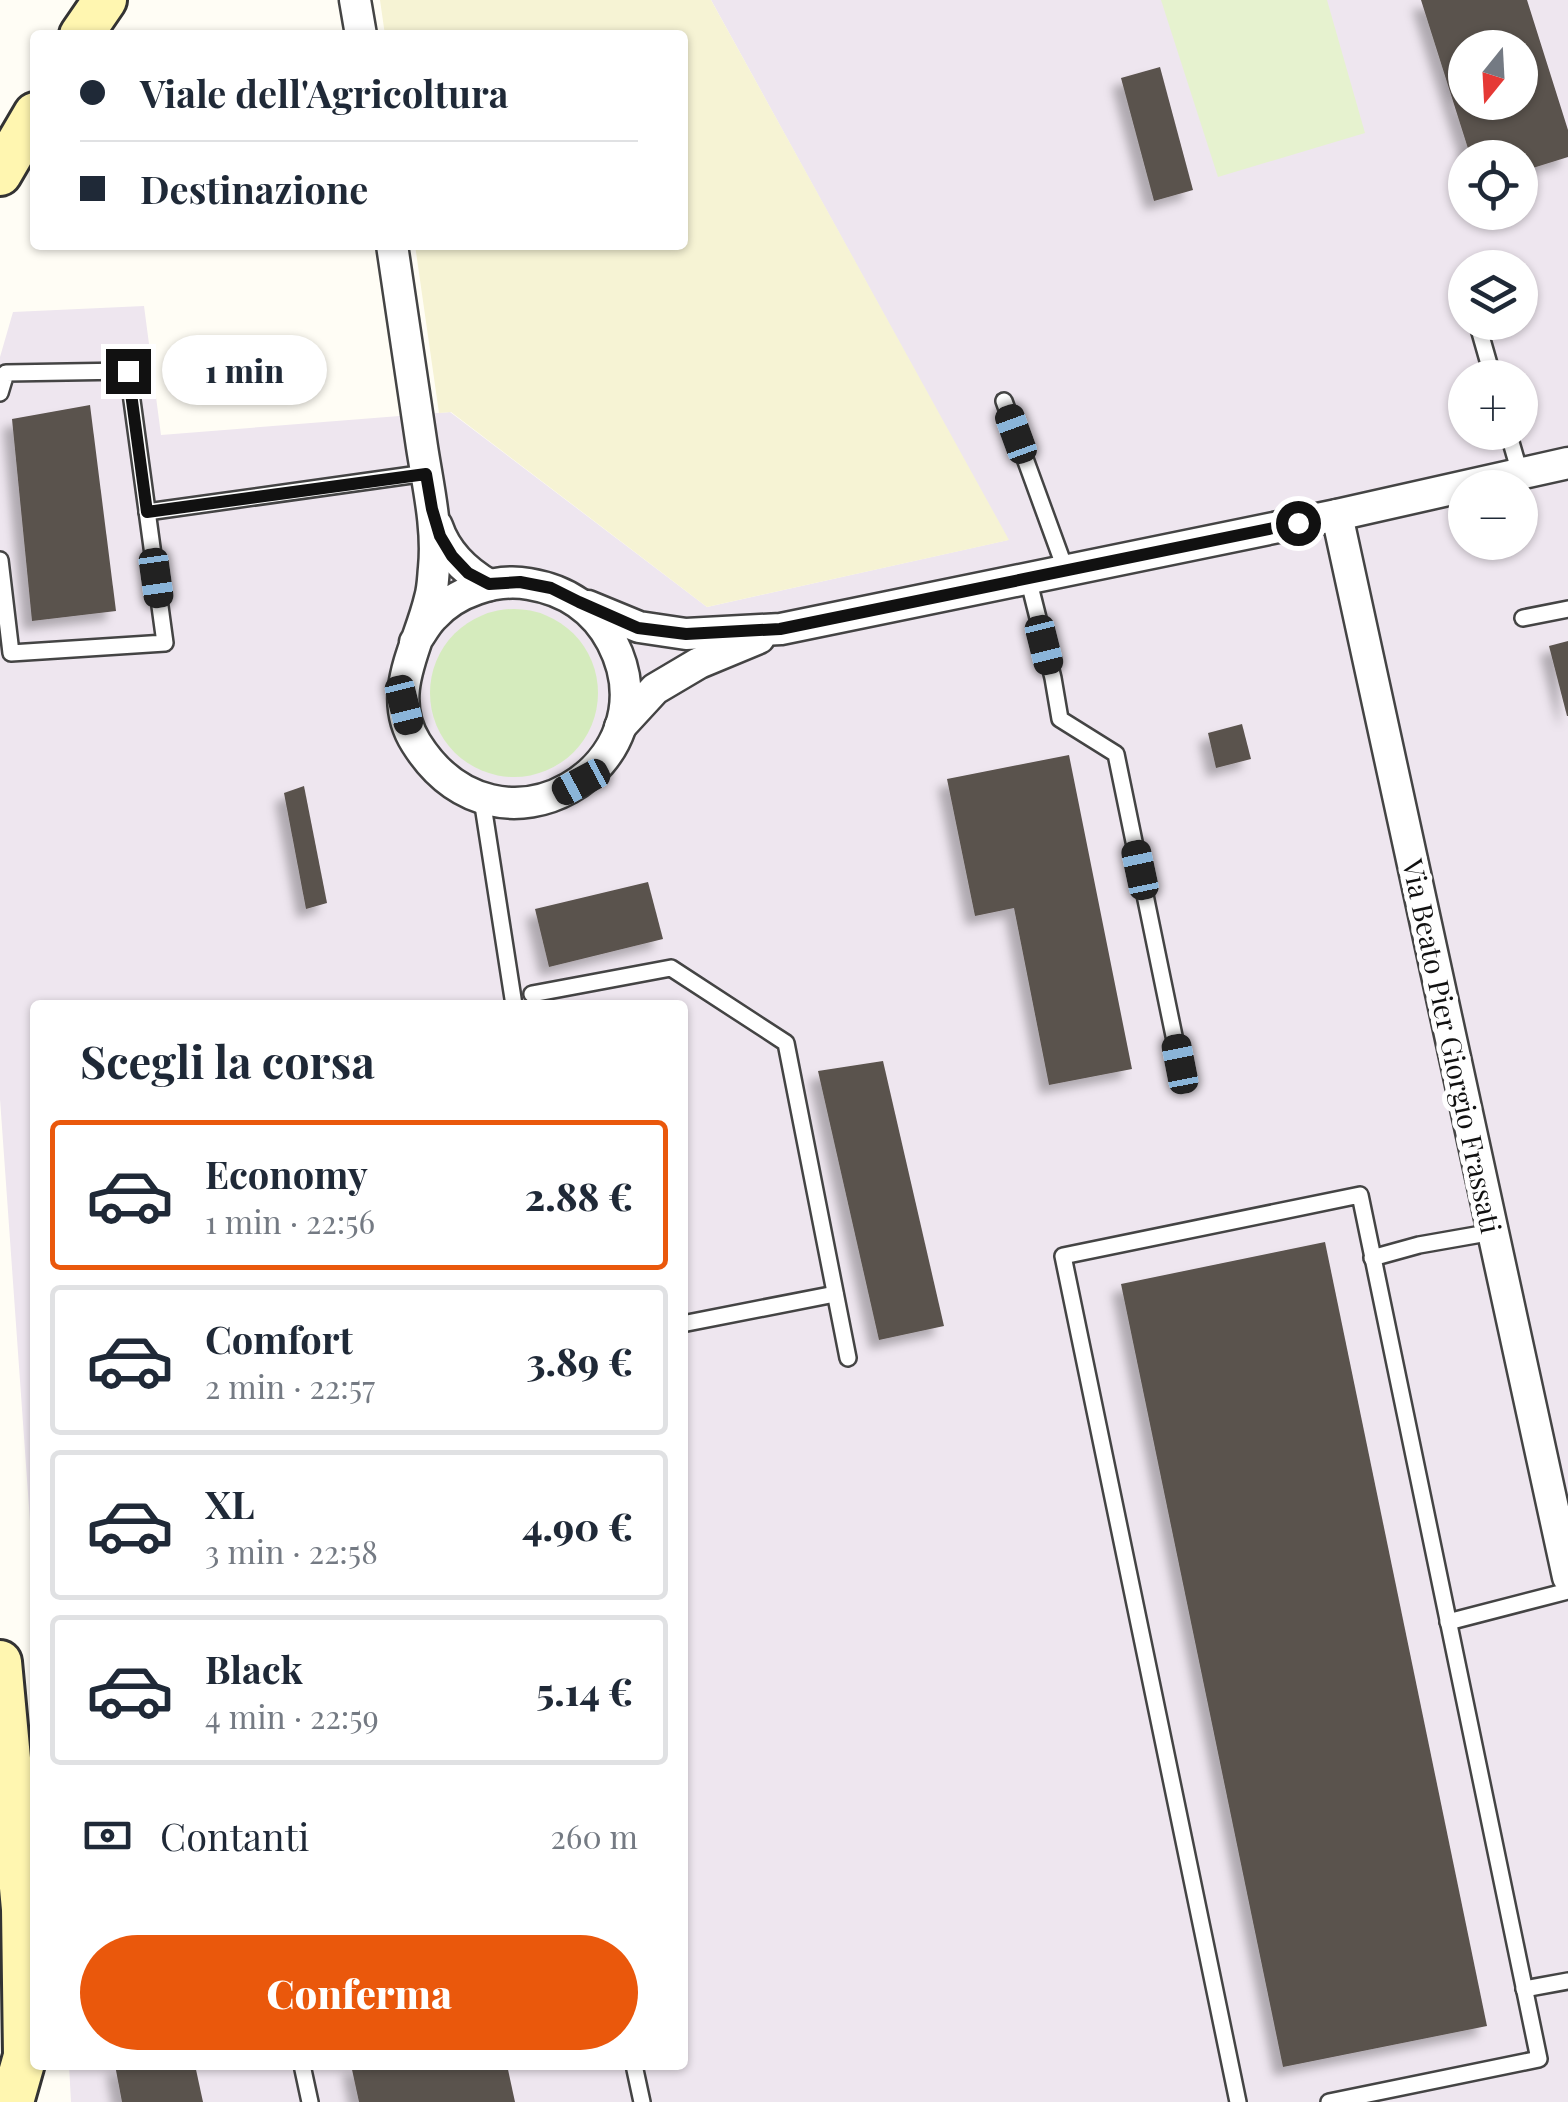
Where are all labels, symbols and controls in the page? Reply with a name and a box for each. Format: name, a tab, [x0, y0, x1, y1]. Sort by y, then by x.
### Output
north arrow	[1448, 30, 1538, 120]
map controls	[1448, 30, 1538, 560]
text: Viale dell'Agricoltura	[140, 67, 508, 118]
button: locate	[1448, 140, 1538, 230]
text: Destinazione	[140, 163, 369, 214]
button: layers	[1448, 250, 1538, 340]
callout: 1 min	[163, 336, 328, 406]
text: 1 min	[205, 348, 284, 391]
route end	[106, 349, 151, 394]
button: +	[1448, 360, 1538, 450]
car	[992, 401, 1040, 467]
button: −	[1448, 470, 1538, 560]
route start	[1276, 501, 1321, 546]
car	[137, 546, 175, 610]
car	[1022, 612, 1066, 678]
car	[382, 672, 426, 738]
car	[547, 755, 615, 809]
car	[1119, 838, 1161, 902]
street label: Via Beato Pier Giorgio Frassati	[1395, 855, 1511, 1236]
text: Scegli la corsa	[80, 1030, 375, 1090]
car	[1160, 1032, 1200, 1096]
text: Economy	[205, 1148, 368, 1199]
icon: car	[85, 1150, 175, 1240]
text: 2.88 €	[525, 1170, 633, 1221]
text: 1 min · 22:56	[205, 1199, 375, 1242]
text: Comfort	[205, 1313, 353, 1364]
icon: car	[85, 1315, 175, 1405]
text: 3.89 €	[526, 1335, 633, 1386]
text: 2 min · 22:57	[205, 1364, 375, 1407]
text: XL	[205, 1478, 254, 1529]
icon: car	[85, 1480, 175, 1570]
text: 4.90 €	[522, 1500, 633, 1551]
text: 3 min · 22:58	[205, 1529, 378, 1572]
text: Black	[205, 1643, 303, 1694]
icon: car	[85, 1645, 175, 1735]
text: 5.14 €	[536, 1665, 633, 1716]
text: 4 min · 22:59	[205, 1694, 379, 1737]
icon: cash	[80, 1808, 135, 1863]
text: Contanti	[160, 1810, 309, 1861]
text: 260 m	[551, 1814, 638, 1857]
button: Conferma	[80, 1935, 638, 2050]

